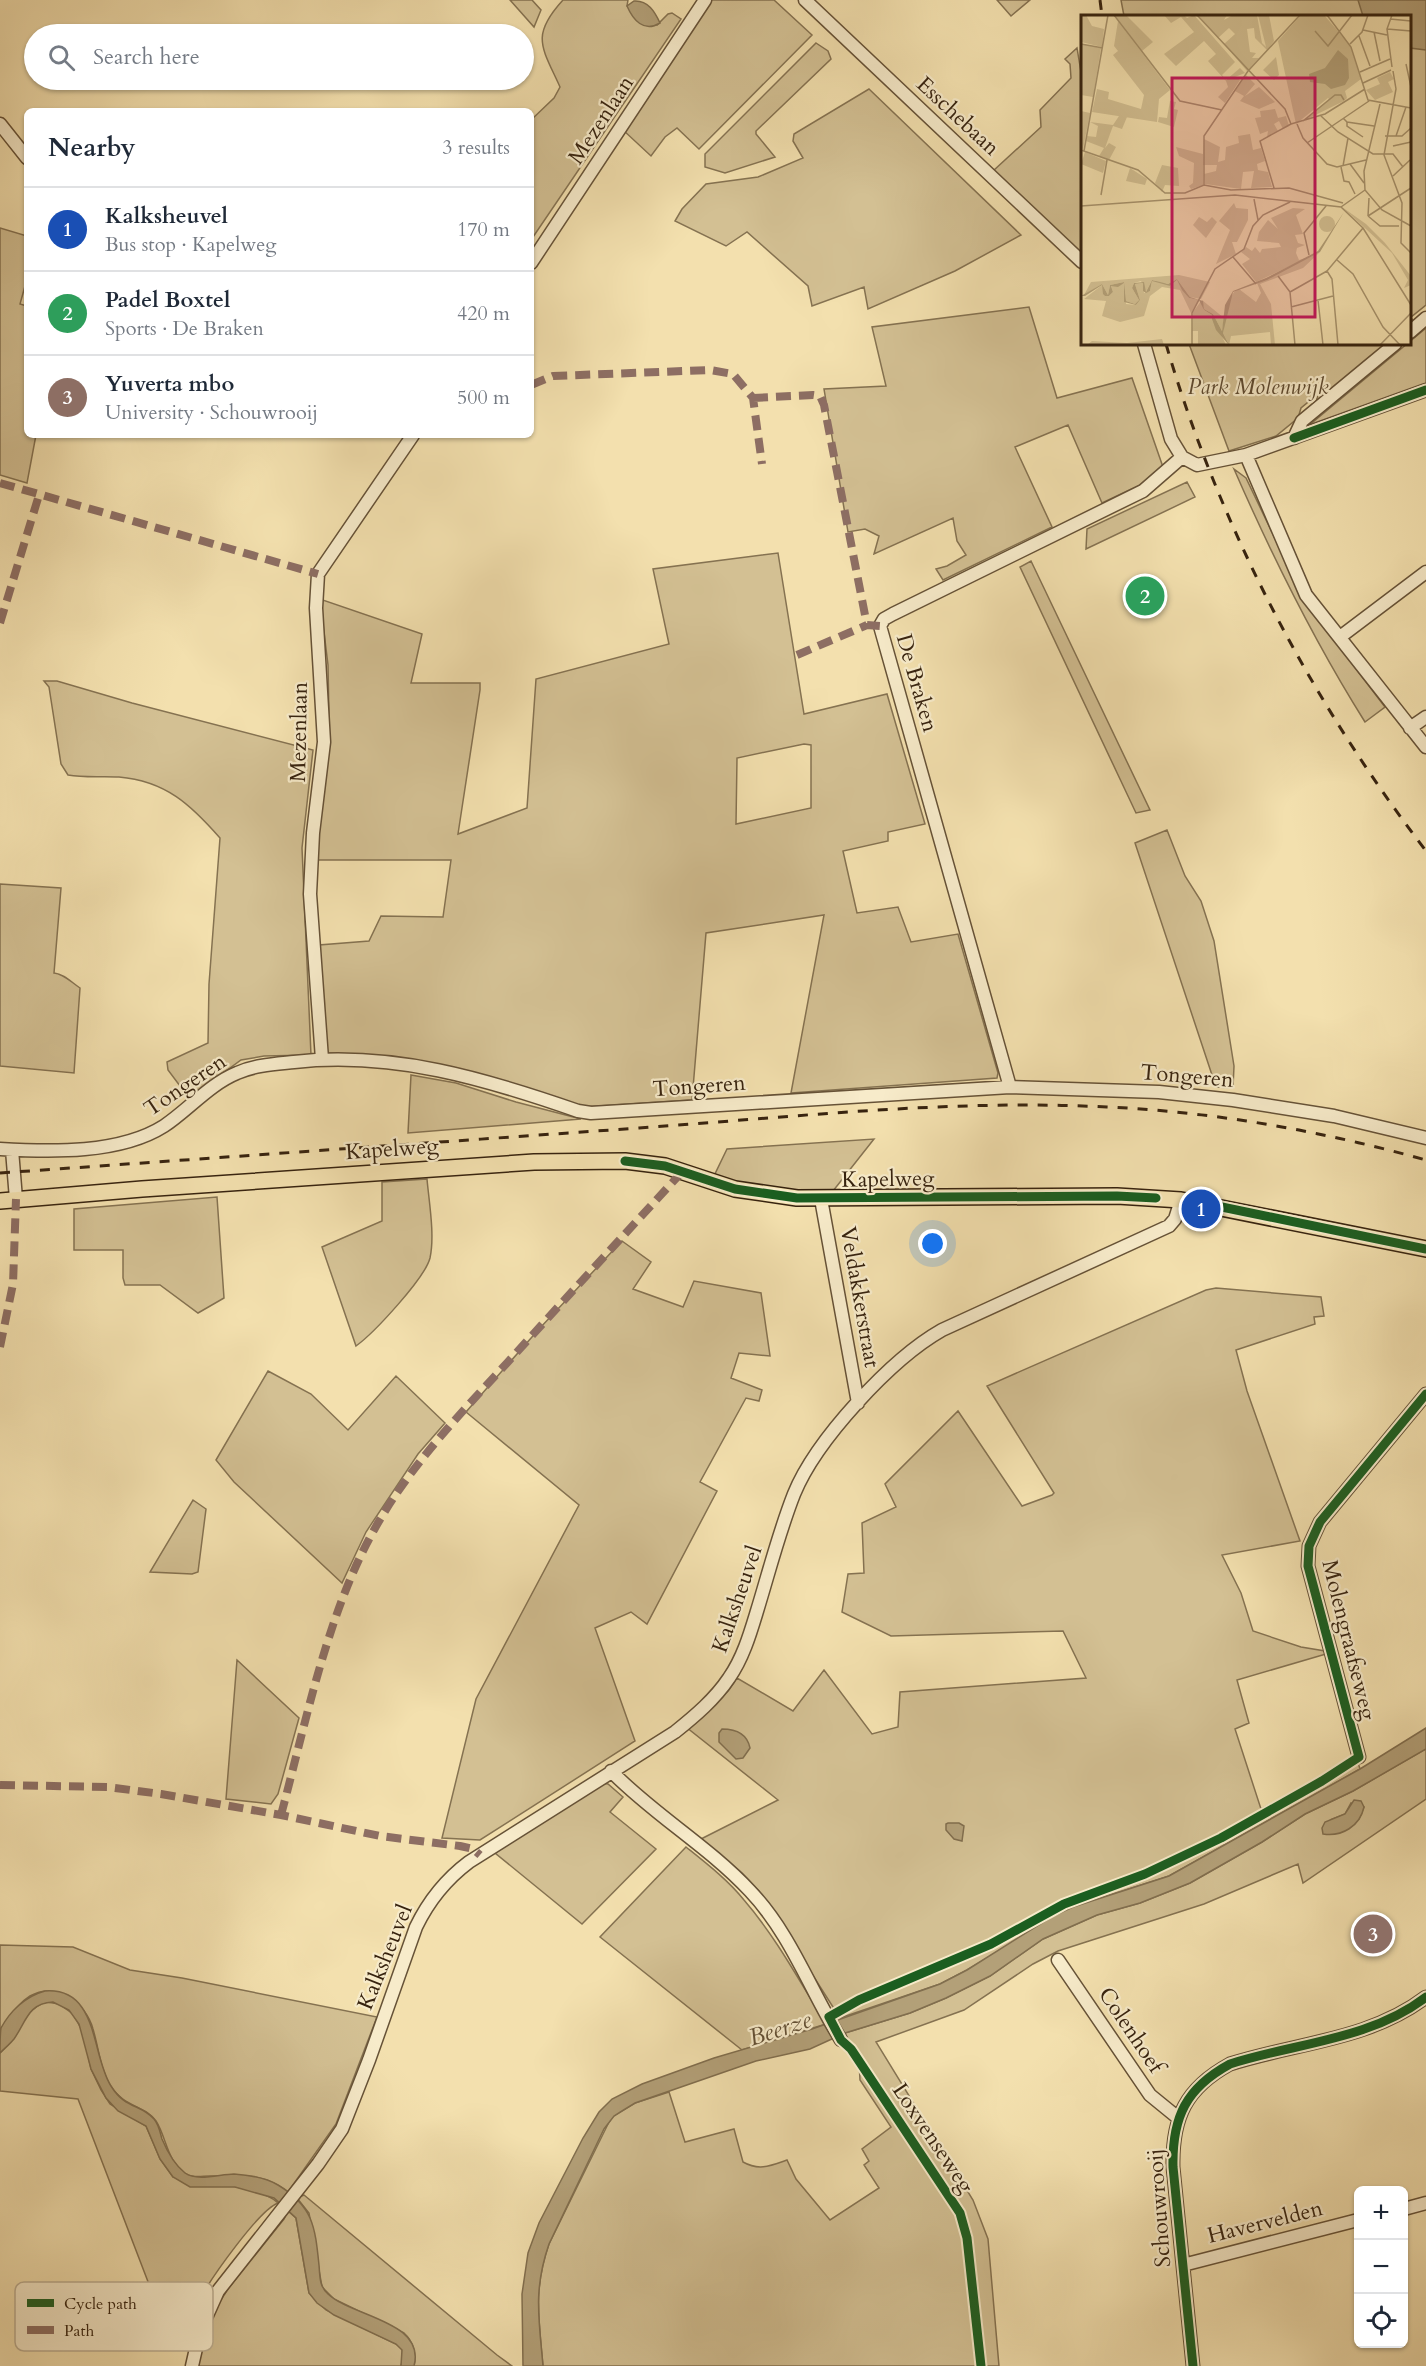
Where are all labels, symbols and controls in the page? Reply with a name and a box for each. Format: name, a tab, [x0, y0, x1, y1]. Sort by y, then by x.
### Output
inset map	[1081, 15, 1411, 345]
search box	[24, 24, 534, 90]
icon: search	[45, 41, 78, 74]
text: Search here	[93, 42, 200, 72]
street label: Mezenlaan	[561, 69, 641, 170]
street label: Esschebaan	[910, 70, 1007, 163]
text: Nearby	[48, 130, 136, 165]
text: 3 results	[442, 134, 510, 161]
text: Kalksheuvel	[105, 201, 228, 231]
text: 1	[62, 216, 73, 243]
text: 170 m	[457, 216, 510, 243]
text: Bus stop · Kapelweg	[105, 231, 277, 258]
text: Padel Boxtel	[105, 285, 230, 315]
text: 2	[62, 300, 73, 327]
text: 420 m	[457, 300, 510, 327]
text: Sports · De Braken	[105, 315, 264, 342]
text: Yuverta mbo	[105, 369, 234, 399]
park label: Park Molenwijk	[1187, 372, 1329, 402]
text: 3	[62, 384, 73, 411]
text: 500 m	[457, 384, 510, 411]
text: University · Schouwrooij	[105, 399, 318, 426]
pin: 2	[1126, 574, 1164, 618]
street label: De Braken	[889, 631, 945, 736]
street label: Mezenlaan	[283, 681, 315, 782]
street label: Tongeren	[138, 1046, 233, 1124]
street label: Tongeren	[1139, 1057, 1235, 1095]
street label: Tongeren	[651, 1068, 747, 1104]
street label: Kapelweg	[344, 1131, 440, 1167]
street label: Kapelweg	[841, 1163, 935, 1195]
pin: 1	[1182, 1186, 1220, 1232]
street label: Veldakkerstraat	[833, 1224, 887, 1370]
your location	[918, 1229, 947, 1258]
street label: Kalksheuvel	[705, 1541, 769, 1657]
street label: Molengraafseweg	[1315, 1557, 1384, 1724]
street label: Kalksheuvel	[350, 1899, 420, 2014]
pin: 3	[1354, 1912, 1392, 1956]
street label: Colenhoef	[1091, 1981, 1173, 2082]
water label: Beerze	[744, 2003, 816, 2055]
street label: Loxvenseweg	[885, 2077, 981, 2200]
street label: Schouwrooij	[1140, 2148, 1178, 2268]
map controls	[1354, 2186, 1408, 2348]
button: +	[1354, 2186, 1408, 2240]
street label: Havervelden	[1204, 2193, 1326, 2251]
button: −	[1354, 2240, 1408, 2294]
legend	[15, 2282, 213, 2351]
text: Cycle path	[64, 2293, 137, 2315]
button: locate	[1354, 2294, 1408, 2348]
text: Path	[64, 2320, 94, 2342]

